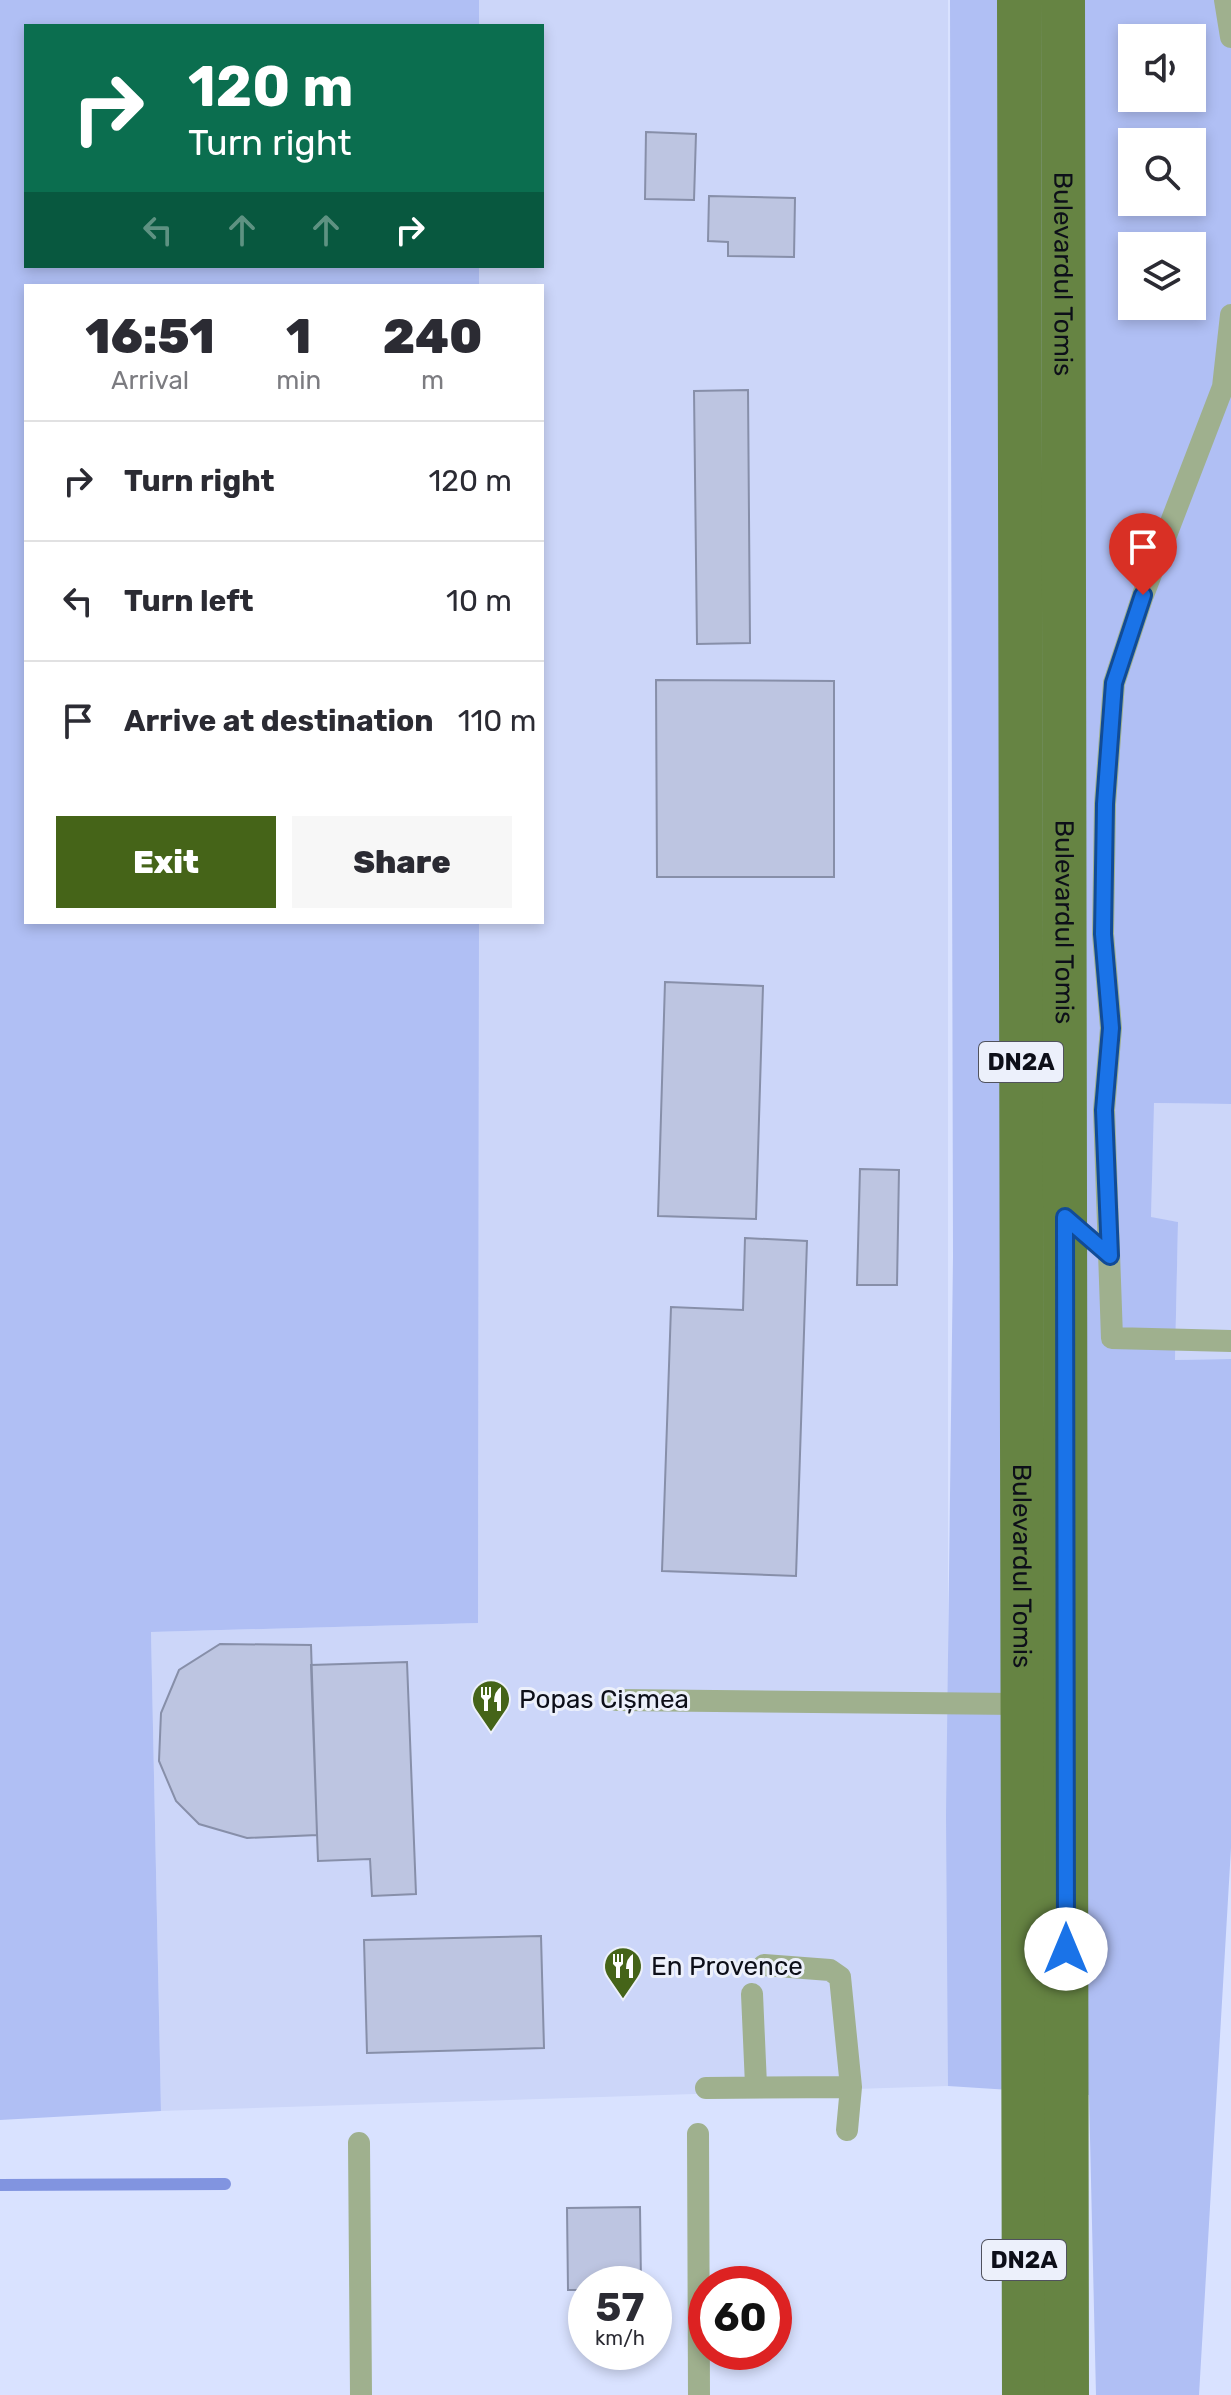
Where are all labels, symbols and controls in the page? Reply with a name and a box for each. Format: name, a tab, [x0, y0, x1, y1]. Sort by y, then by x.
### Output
map controls	[1118, 24, 1206, 320]
button: sound	[1118, 24, 1206, 112]
text: 120 m	[188, 54, 354, 120]
icon: right	[56, 56, 160, 160]
text: Turn right	[188, 121, 352, 164]
button: search	[1118, 128, 1206, 216]
street label: Bulevardul Tomis	[1048, 172, 1079, 376]
icon: left	[136, 208, 180, 252]
icon: ahead	[220, 208, 264, 252]
icon: ahead	[304, 208, 348, 252]
icon: right	[388, 208, 432, 252]
button: layers	[1118, 232, 1206, 320]
text: 16:51	[85, 308, 215, 365]
text: 1	[286, 308, 311, 365]
text: 240	[383, 308, 483, 365]
text: Arrival	[111, 365, 189, 396]
text: min	[276, 365, 321, 396]
text: m	[421, 365, 444, 396]
icon: right	[56, 459, 100, 503]
text: Turn right	[124, 463, 275, 499]
text: 120 m	[428, 463, 512, 499]
pin	[1109, 513, 1177, 595]
icon: arrive	[1121, 525, 1165, 569]
icon: left	[56, 579, 100, 623]
text: Turn left	[124, 583, 254, 619]
text: 10 m	[446, 583, 512, 619]
icon: arrive	[56, 699, 100, 743]
text: Arrive at destination	[124, 703, 434, 739]
text: 110 m	[458, 703, 536, 739]
button: Exit	[56, 816, 276, 908]
button: Share	[292, 816, 512, 908]
street label: Bulevardul Tomis	[1049, 820, 1080, 1024]
road number: DN2A	[979, 1042, 1063, 1082]
street label: Bulevardul Tomis	[1007, 1464, 1038, 1668]
restaurant icon: Popas Cișmea	[470, 1678, 512, 1733]
place label: Popas Cișmea	[519, 1684, 689, 1715]
position arrow	[1024, 1907, 1108, 1991]
restaurant icon: En Provence	[602, 1945, 644, 2000]
place label: En Provence	[651, 1951, 803, 1982]
road number: DN2A	[982, 2240, 1066, 2280]
speed limit sign: 60	[688, 2266, 792, 2370]
text: 57	[596, 2284, 644, 2331]
text: km/h	[595, 2326, 645, 2350]

